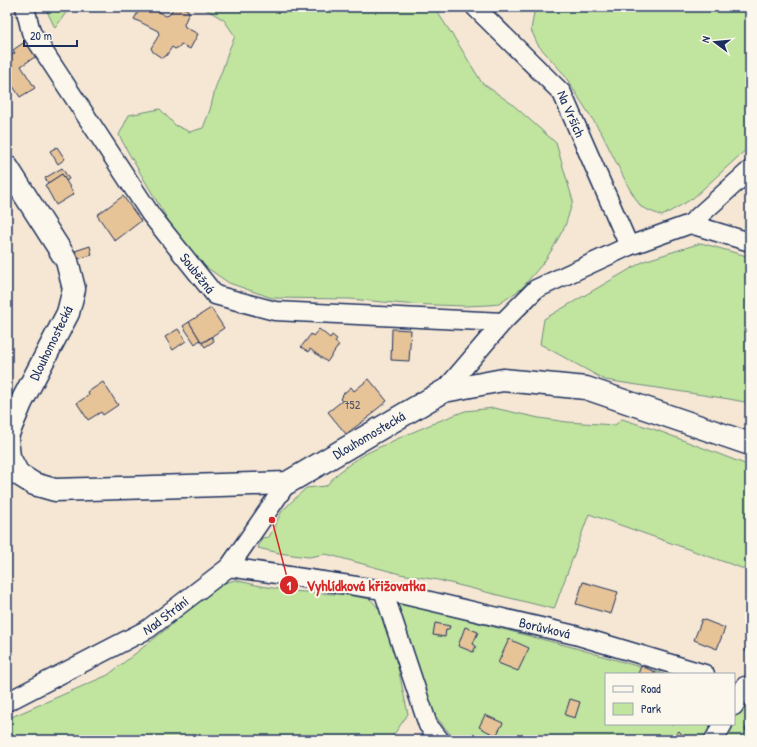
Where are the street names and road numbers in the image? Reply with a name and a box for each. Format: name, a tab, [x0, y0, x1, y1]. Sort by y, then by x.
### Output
street label: Na Vrších	[553, 87, 590, 140]
street label: Souběžná	[176, 249, 220, 297]
street label: Dlouhomostecká	[24, 302, 77, 383]
street label: Dlouhomostecká	[329, 406, 409, 463]
street label: Nad Strání	[139, 591, 192, 639]
street label: Borůvková	[517, 612, 573, 643]

